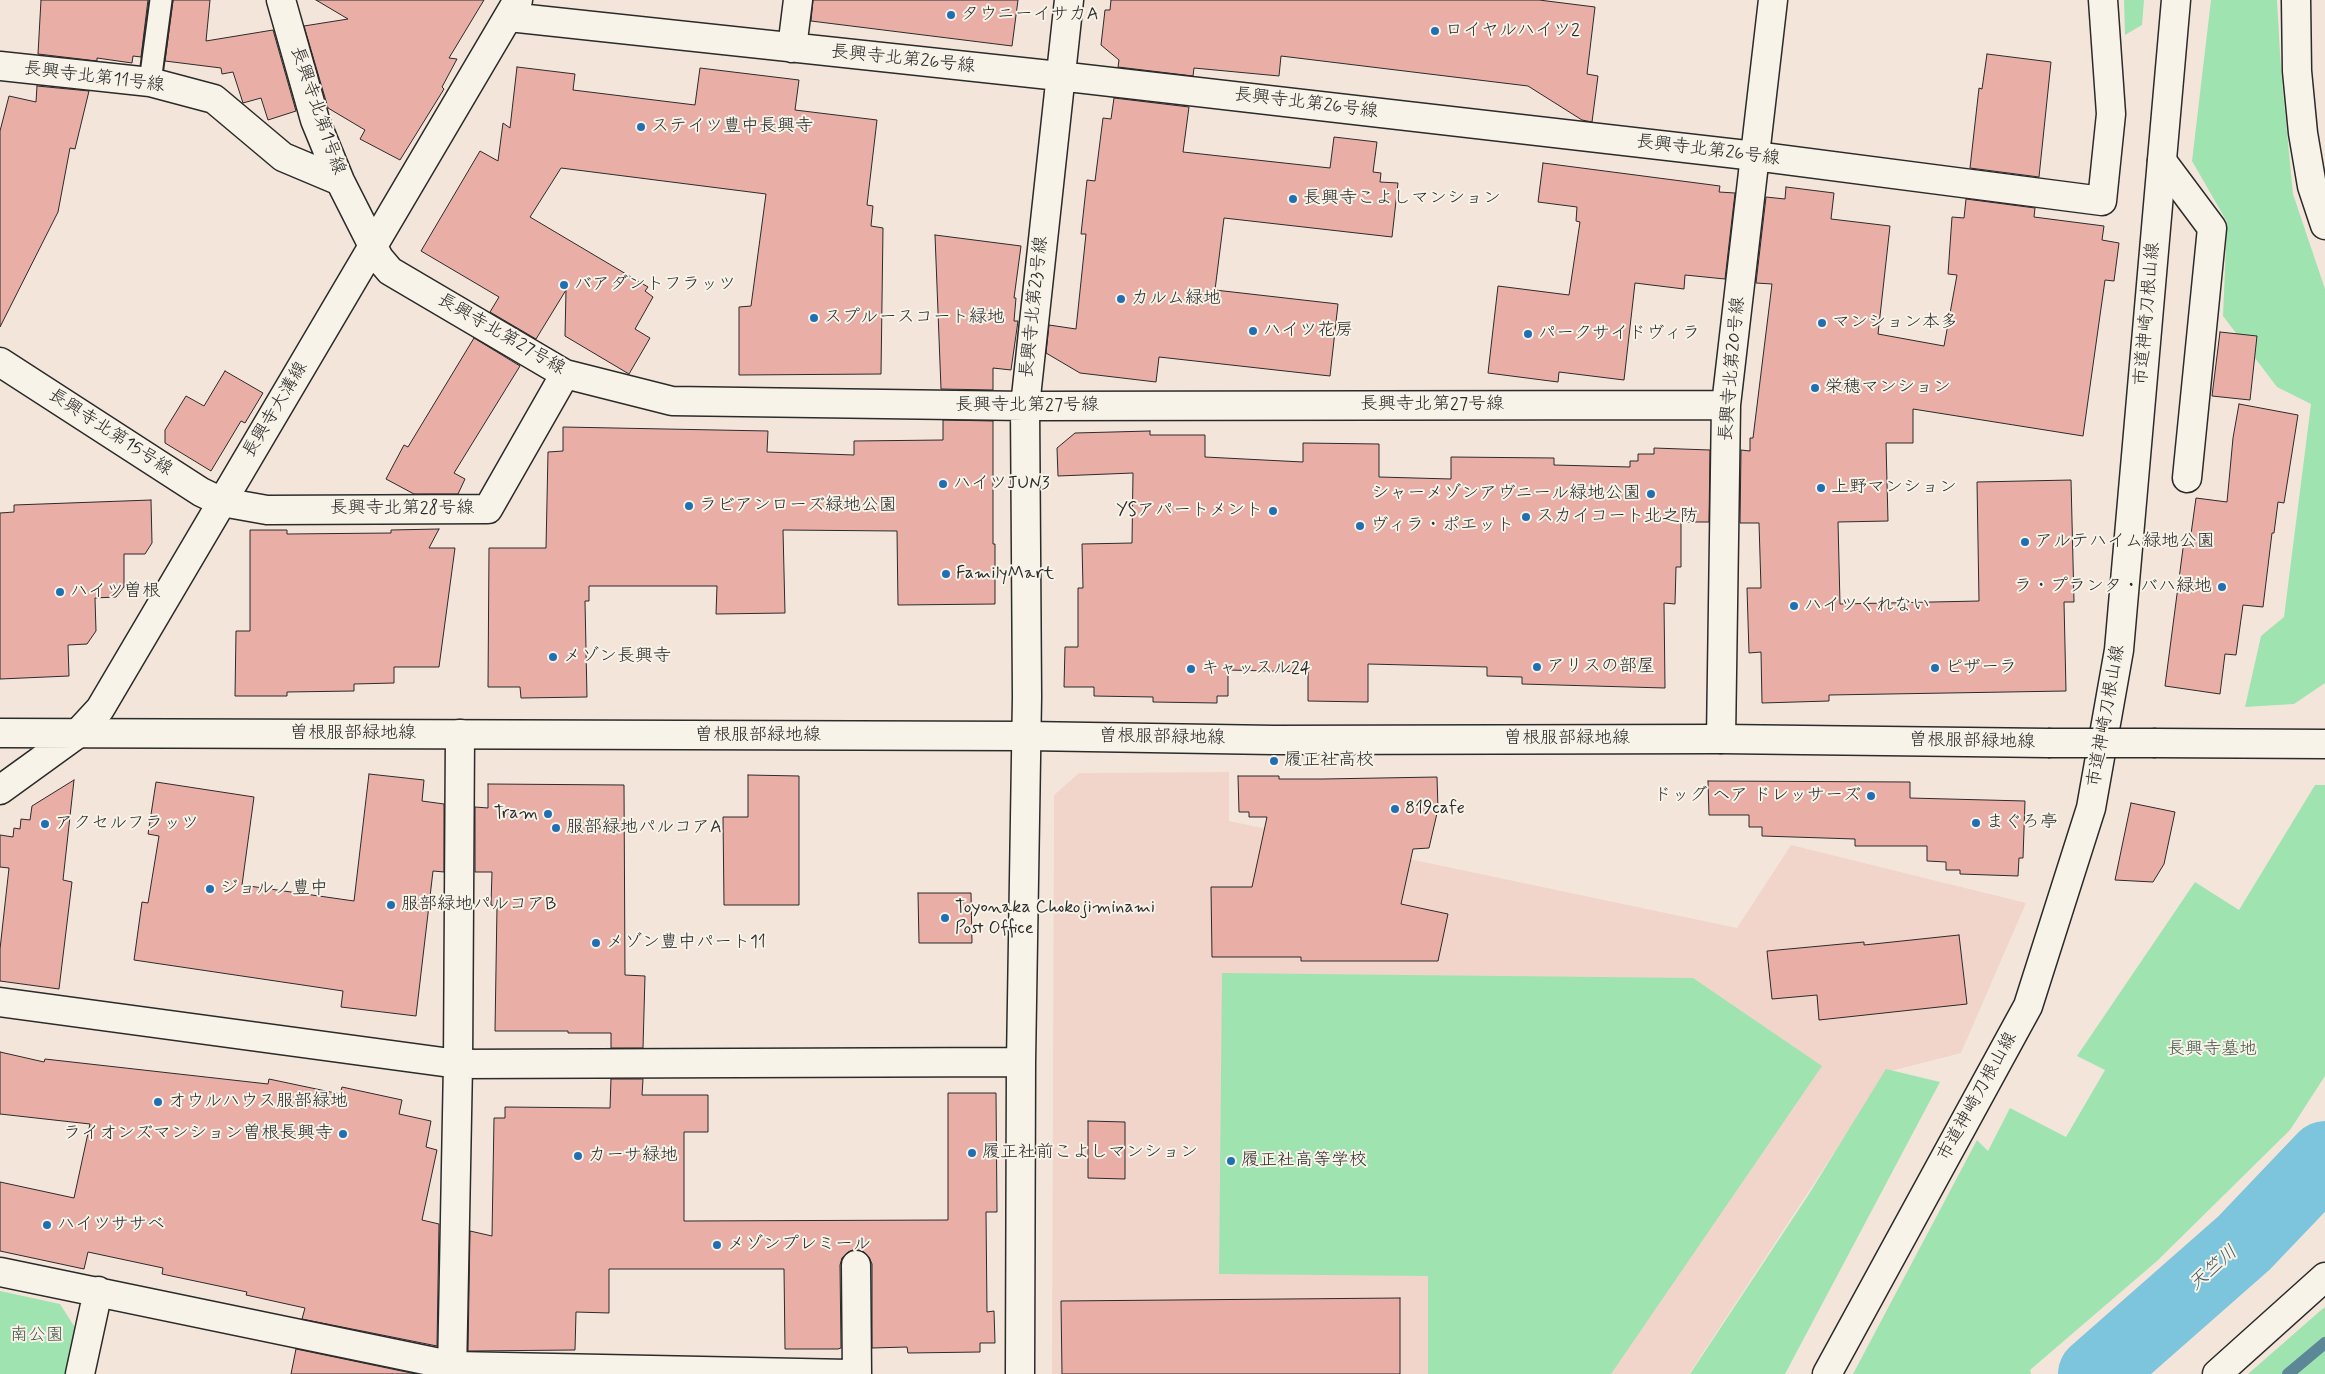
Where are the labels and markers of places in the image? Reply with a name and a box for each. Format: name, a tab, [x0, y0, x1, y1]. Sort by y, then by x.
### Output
place label: タウニーイサカA	[961, 4, 1098, 26]
marker: タウニーイサカA	[945, 9, 957, 21]
place label: ロイヤルハイツ2	[1445, 20, 1580, 42]
marker: ロイヤルハイツ2	[1429, 25, 1441, 37]
place label: ステイツ豊中長興寺	[651, 116, 813, 138]
marker: ステイツ豊中長興寺	[635, 121, 647, 133]
place label: 長興寺こよしマンション	[1303, 188, 1501, 210]
marker: 長興寺こよしマンション	[1287, 193, 1299, 205]
place label: バアダントフラッツ	[574, 274, 736, 296]
marker: バアダントフラッツ	[558, 279, 570, 291]
place label: カルム緑地	[1131, 288, 1221, 310]
marker: カルム緑地	[1115, 293, 1127, 305]
place label: スプルースコート緑地	[824, 307, 1005, 329]
marker: スプルースコート緑地	[808, 312, 820, 324]
place label: マンション本多	[1832, 312, 1958, 334]
marker: マンション本多	[1816, 317, 1828, 329]
place label: ハイツ花房	[1263, 320, 1353, 342]
place label: パークサイドヴィラ	[1538, 323, 1700, 345]
marker: ハイツ花房	[1247, 325, 1259, 337]
marker: パークサイドヴィラ	[1522, 328, 1534, 340]
place label: 栄穂マンション	[1825, 377, 1951, 399]
marker: 栄穂マンション	[1809, 382, 1821, 394]
place label: ハイツJUN3	[953, 473, 1050, 495]
place label: 上野マンション	[1831, 477, 1957, 499]
marker: ハイツJUN3	[937, 478, 949, 490]
marker: 上野マンション	[1815, 482, 1827, 494]
place label: シャーメゾンアヴニール緑地公園	[1371, 483, 1641, 505]
marker: シャーメゾンアヴニール緑地公園	[1645, 488, 1657, 500]
place label: ラビアンローズ緑地公園	[699, 495, 897, 517]
marker: ラビアンローズ緑地公園	[683, 500, 695, 512]
place label: YSアパートメント	[1116, 500, 1263, 522]
marker: YSアパートメント	[1267, 505, 1279, 517]
place label: スカイコート北之防	[1536, 506, 1698, 528]
marker: スカイコート北之防	[1520, 511, 1532, 523]
place label: ヴィラ・ポエット	[1370, 515, 1514, 537]
marker: ヴィラ・ポエット	[1354, 520, 1366, 532]
place label: アルテハイム緑地公園	[2035, 531, 2215, 553]
marker: アルテハイム緑地公園	[2019, 536, 2031, 548]
place label: FamilyMart	[956, 563, 1054, 585]
marker: FamilyMart	[940, 568, 952, 580]
place label: ラ・プランタ・バハ緑地	[2014, 576, 2212, 598]
place label: ハイツ曽根	[70, 581, 160, 603]
marker: ラ・プランタ・バハ緑地	[2216, 581, 2228, 593]
marker: ハイツ曽根	[54, 586, 66, 598]
place label: ハイツくれない	[1804, 595, 1930, 617]
marker: ハイツくれない	[1788, 600, 1800, 612]
place label: メゾン長興寺	[563, 646, 671, 668]
marker: メゾン長興寺	[547, 651, 559, 663]
place label: アリスの部屋	[1547, 656, 1655, 678]
place label: ピザーラ	[1945, 657, 2017, 679]
place label: キャッスル24	[1201, 658, 1311, 680]
marker: アリスの部屋	[1531, 661, 1543, 673]
marker: ピザーラ	[1929, 662, 1941, 674]
marker: キャッスル24	[1185, 663, 1197, 675]
place label: 履正社高校	[1284, 750, 1374, 772]
marker: 履正社高校	[1268, 755, 1280, 767]
place label: ドッグ ヘア ドレッサーズ	[1653, 785, 1861, 807]
marker: ドッグ ヘア ドレッサーズ	[1865, 790, 1877, 802]
place label: 819cafe	[1405, 798, 1465, 820]
place label: Tram	[494, 803, 538, 825]
marker: 819cafe	[1389, 803, 1401, 815]
marker: Tram	[542, 808, 554, 820]
place label: まぐろ亭	[1986, 812, 2058, 834]
place label: アクセルフラッツ	[55, 813, 199, 835]
place label: 服部緑地パルコアA	[566, 817, 722, 839]
marker: まぐろ亭	[1970, 817, 1982, 829]
marker: アクセルフラッツ	[39, 818, 51, 830]
marker: 服部緑地パルコアA	[550, 822, 562, 834]
place label: ジョルノ豊中	[220, 878, 328, 900]
marker: ジョルノ豊中	[204, 883, 216, 895]
place label: 服部緑地パルコアB	[401, 894, 556, 916]
place label: Toyonaka Chokojiminami Post Office	[955, 897, 1155, 940]
marker: 服部緑地パルコアB	[385, 899, 397, 911]
marker: Toyonaka Chokojiminami Post Office	[939, 912, 951, 924]
place label: メゾン豊中パート11	[606, 932, 766, 954]
marker: メゾン豊中パート11	[590, 937, 602, 949]
place label: オウルハウス服部緑地	[168, 1091, 348, 1113]
marker: オウルハウス服部緑地	[152, 1096, 164, 1108]
place label: ライオンズマンション曽根長興寺	[63, 1123, 333, 1145]
marker: ライオンズマンション曽根長興寺	[337, 1128, 349, 1140]
place label: 履正社前こよしマンション	[982, 1142, 1198, 1164]
place label: カーサ緑地	[588, 1145, 678, 1167]
marker: 履正社前こよしマンション	[966, 1147, 978, 1159]
marker: カーサ緑地	[572, 1150, 584, 1162]
place label: 履正社高等学校	[1241, 1150, 1367, 1172]
marker: 履正社高等学校	[1225, 1155, 1237, 1167]
place label: ハイツササベ	[57, 1214, 165, 1236]
marker: ハイツササベ	[41, 1219, 53, 1231]
place label: メゾンプレミール	[727, 1234, 871, 1256]
marker: メゾンプレミール	[711, 1239, 723, 1251]

